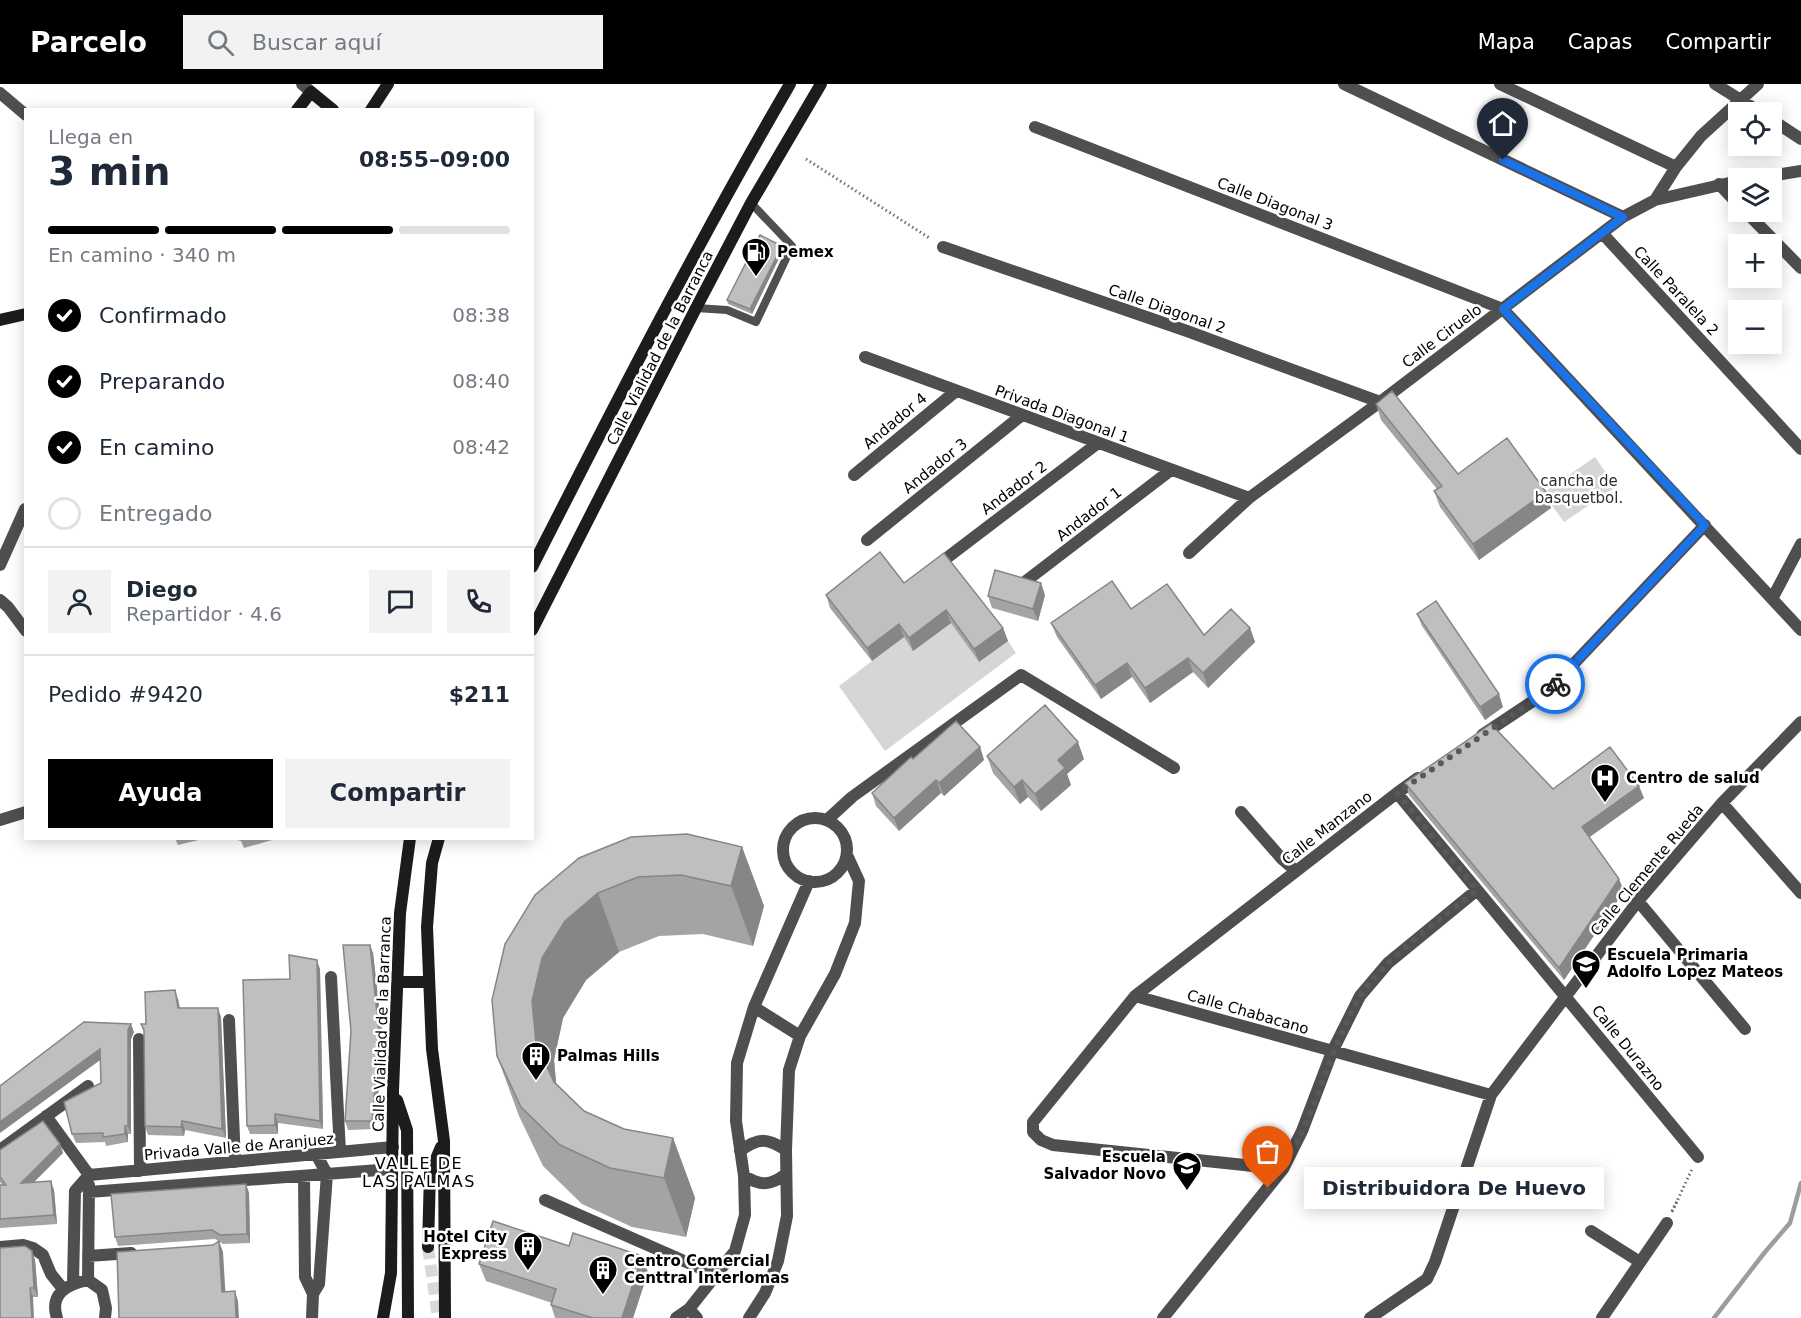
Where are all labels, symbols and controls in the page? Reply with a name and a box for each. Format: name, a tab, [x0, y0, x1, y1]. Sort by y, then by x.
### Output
search box	[183, 15, 603, 69]
text: Parcelo	[30, 26, 147, 59]
icon: search	[204, 26, 237, 59]
text: Buscar aquí	[252, 30, 382, 55]
text: Mapa	[1478, 30, 1535, 54]
text: Capas	[1568, 30, 1632, 54]
text: Compartir	[1665, 30, 1771, 54]
pin	[1477, 98, 1528, 160]
map controls	[1728, 102, 1782, 354]
button: locate	[1728, 102, 1782, 156]
icon: home	[1486, 107, 1519, 140]
text: Llega en	[48, 125, 133, 149]
text: 08:55–09:00	[359, 147, 510, 172]
text: 3 min	[48, 149, 170, 194]
button: layers	[1728, 168, 1782, 222]
street label: Calle Diagonal 3	[1214, 174, 1336, 234]
button: +	[1728, 234, 1782, 288]
fuel station icon: Pemex	[740, 236, 772, 278]
street label: Calle Paralela 2	[1630, 242, 1722, 340]
text: En camino · 340 m	[48, 243, 236, 267]
place label: Pemex	[777, 243, 834, 261]
street label: Calle Vialidad de la Barranca	[603, 248, 717, 448]
street label: Calle Diagonal 2	[1106, 281, 1228, 337]
icon: check	[48, 299, 81, 332]
street label: Calle Ciruelo	[1399, 300, 1485, 372]
button: −	[1728, 300, 1782, 354]
text: Confirmado	[99, 303, 227, 328]
text: 08:38	[452, 303, 510, 327]
icon: check	[48, 365, 81, 398]
text: Preparando	[99, 369, 225, 394]
text: 08:40	[452, 369, 510, 393]
street label: Privada Diagonal 1	[992, 381, 1132, 447]
street label: Andador 4	[859, 389, 931, 453]
icon: check	[48, 431, 81, 464]
text: En camino	[99, 435, 214, 460]
text: 08:42	[452, 435, 510, 459]
street label: Andador 3	[899, 435, 971, 497]
street label: Andador 2	[978, 457, 1050, 519]
park label: cancha de basquetbol.	[1535, 472, 1623, 507]
street label: Andador 1	[1053, 483, 1125, 545]
text: Entregado	[99, 501, 212, 526]
button: person	[48, 570, 111, 633]
button: chat	[369, 570, 432, 633]
button: phone	[447, 570, 510, 633]
text: Diego	[126, 577, 198, 602]
text: Repartidor · 4.6	[126, 602, 282, 626]
courier	[1525, 654, 1585, 714]
icon: bike	[1539, 668, 1572, 701]
text: Pedido #9420	[48, 682, 203, 707]
text: $211	[449, 682, 510, 707]
button: Ayuda	[48, 759, 273, 828]
button: Compartir	[285, 759, 510, 828]
hospital icon: Centro de salud	[1589, 762, 1621, 804]
place label: Centro de salud	[1626, 769, 1760, 787]
street label: Calle Manzano	[1278, 787, 1376, 869]
street label: Calle Clemente Rueda	[1587, 801, 1707, 939]
street label: Calle Vialidad de la Barranca	[369, 916, 395, 1132]
place label: Escuela Primaria Adolfo Lopez Mateos	[1607, 946, 1783, 981]
school or university icon: Escuela Primaria Adolfo Lopez Mateos	[1570, 948, 1602, 990]
street label: Calle Chabacano	[1185, 986, 1311, 1038]
street label: Calle Durazno	[1588, 1002, 1668, 1094]
building icon: Palmas Hills	[520, 1040, 552, 1082]
place label: Palmas Hills	[557, 1047, 660, 1065]
pin	[1242, 1126, 1293, 1188]
street label: Privada Valle de Aranjuez	[143, 1130, 335, 1164]
icon: bag	[1251, 1135, 1284, 1168]
place label: Escuela Salvador Novo	[1043, 1148, 1166, 1183]
school or university icon: Escuela Salvador Novo	[1171, 1150, 1203, 1192]
district label: VALLE DE LAS PALMAS	[362, 1154, 476, 1191]
callout: Distribuidora De Huevo	[1304, 1167, 1604, 1209]
text: Distribuidora De Huevo	[1322, 1176, 1586, 1200]
place label: Hotel City Express	[423, 1228, 507, 1263]
building icon: Hotel City Express	[512, 1230, 544, 1272]
place label: Centro Comercial Centtral Interlomas	[624, 1252, 789, 1287]
building icon: Centro Comercial Centtral Interlomas	[587, 1254, 619, 1296]

